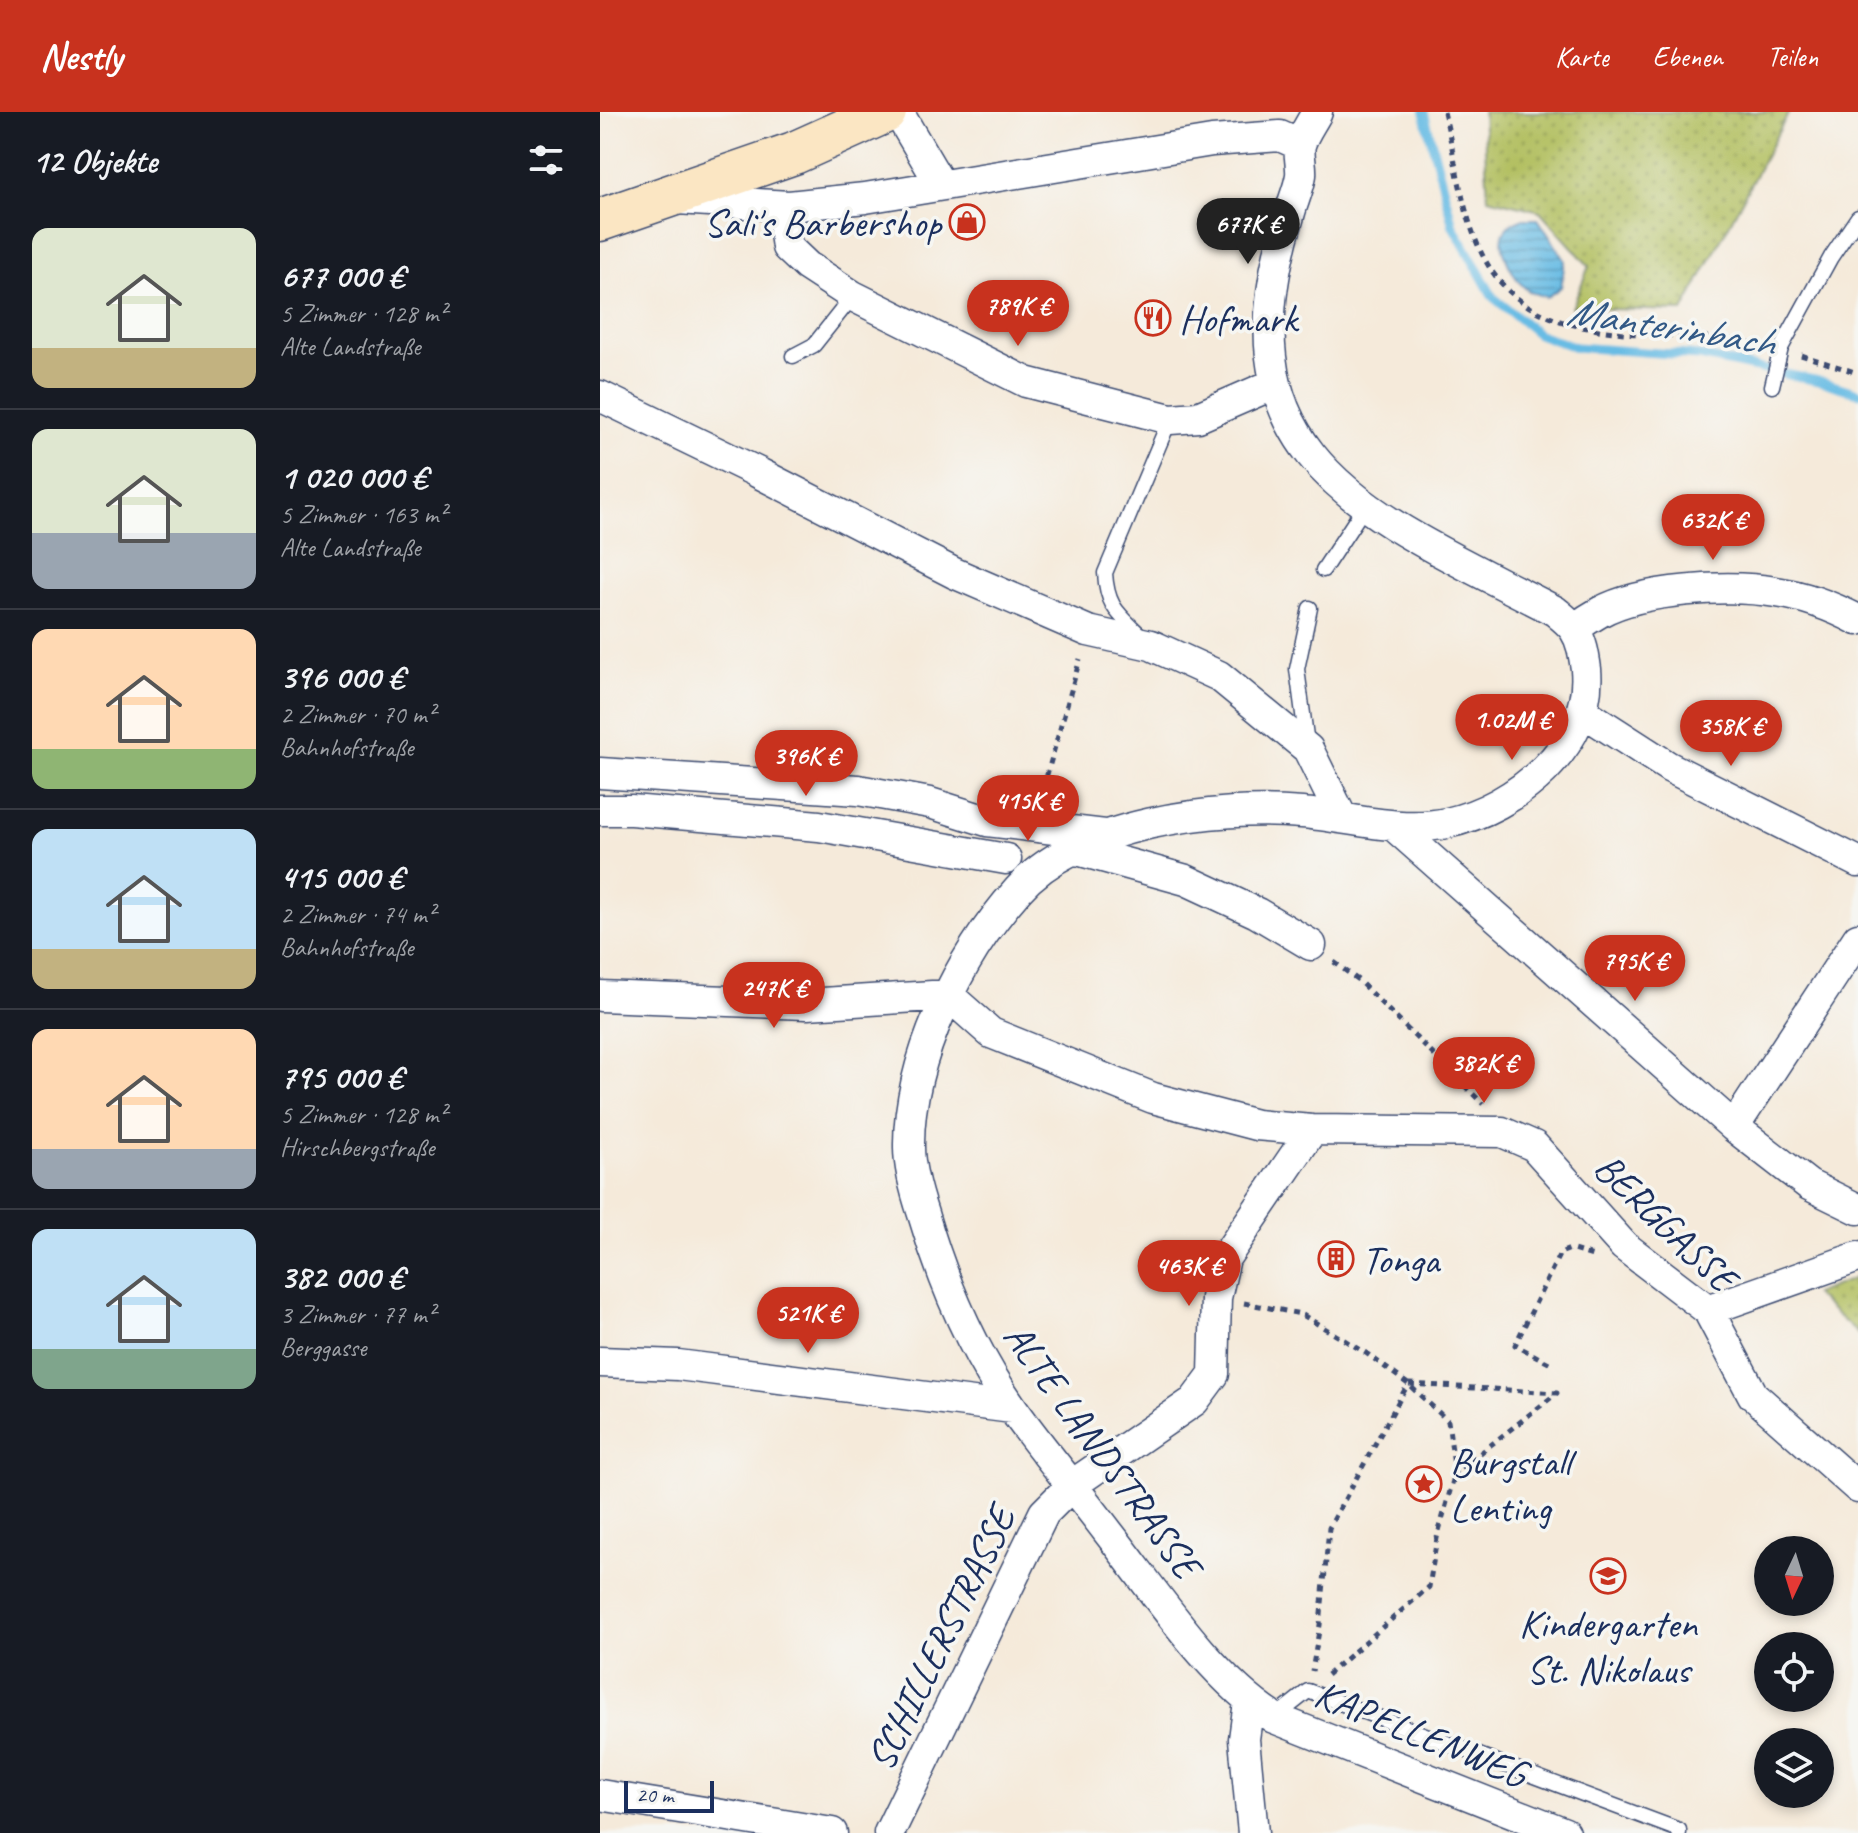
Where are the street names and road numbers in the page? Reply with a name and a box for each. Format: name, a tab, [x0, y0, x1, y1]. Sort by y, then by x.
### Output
street label: BERGGASSE	[1584, 1143, 1751, 1306]
street label: ALTE LANDSTRASSE	[993, 1313, 1215, 1592]
street label: SCHILLERSTRASSE	[856, 1494, 1028, 1778]
street label: KAPELLENWEG	[1308, 1669, 1538, 1801]

